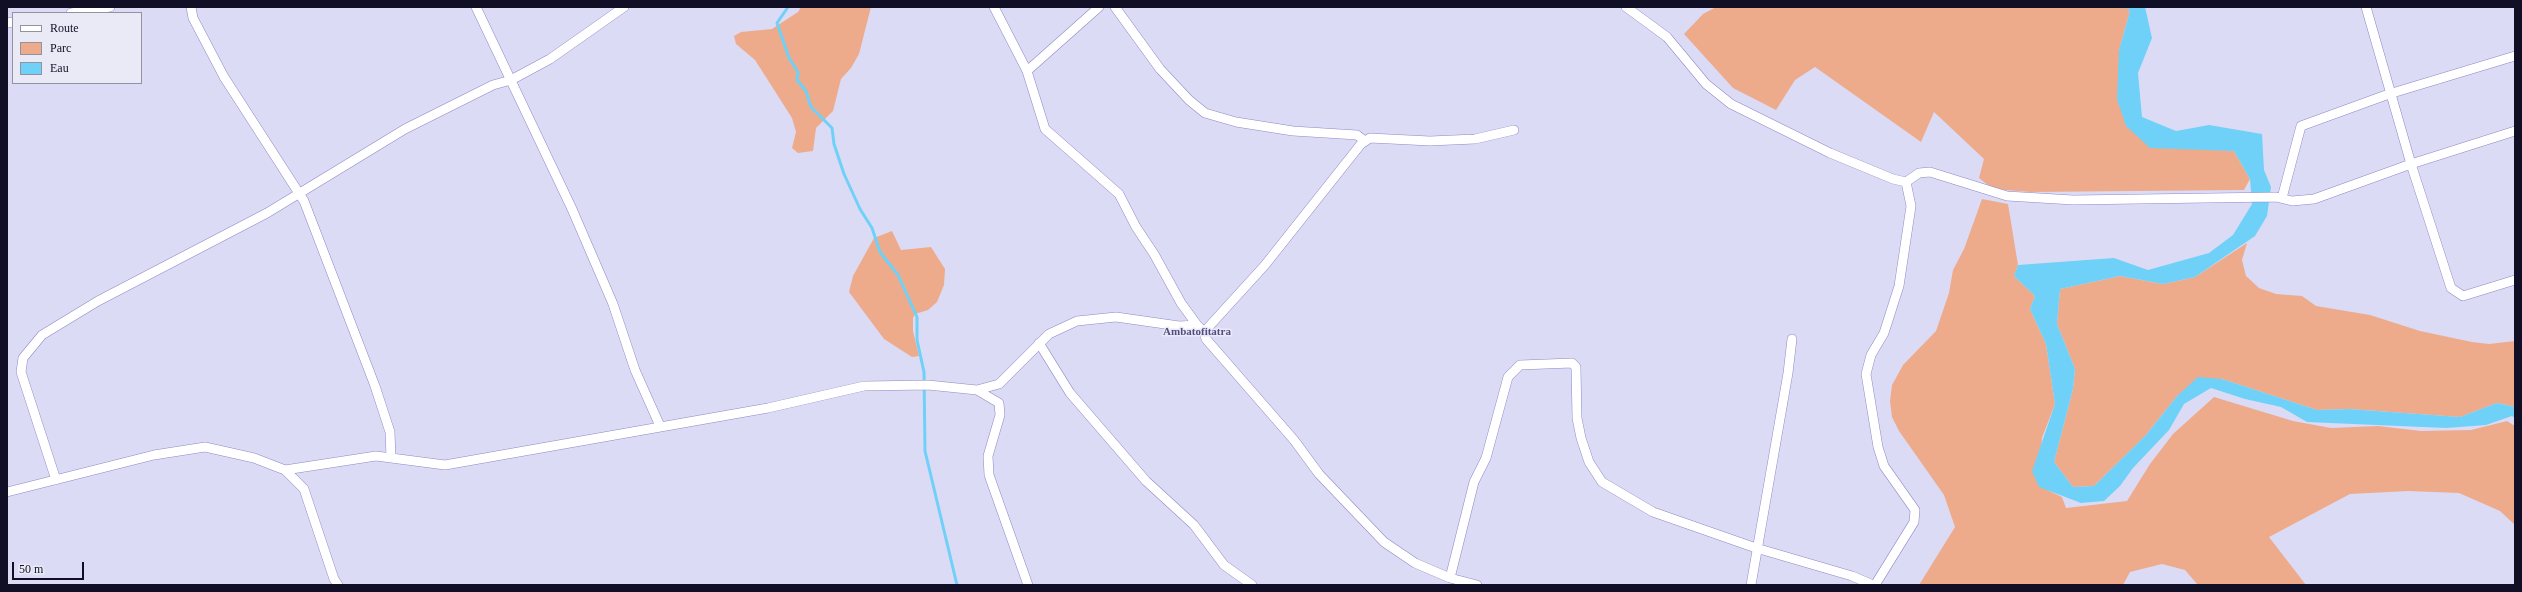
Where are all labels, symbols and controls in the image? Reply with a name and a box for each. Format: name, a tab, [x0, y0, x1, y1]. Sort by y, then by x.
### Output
legend	[12, 12, 142, 84]
text: Route	[50, 21, 79, 35]
text: Parc	[50, 41, 71, 55]
text: Eau	[50, 61, 69, 75]
district label: Ambatofitatra	[1163, 325, 1231, 339]
scale bar	[14, 554, 86, 580]
text: 50 m	[19, 562, 43, 576]

